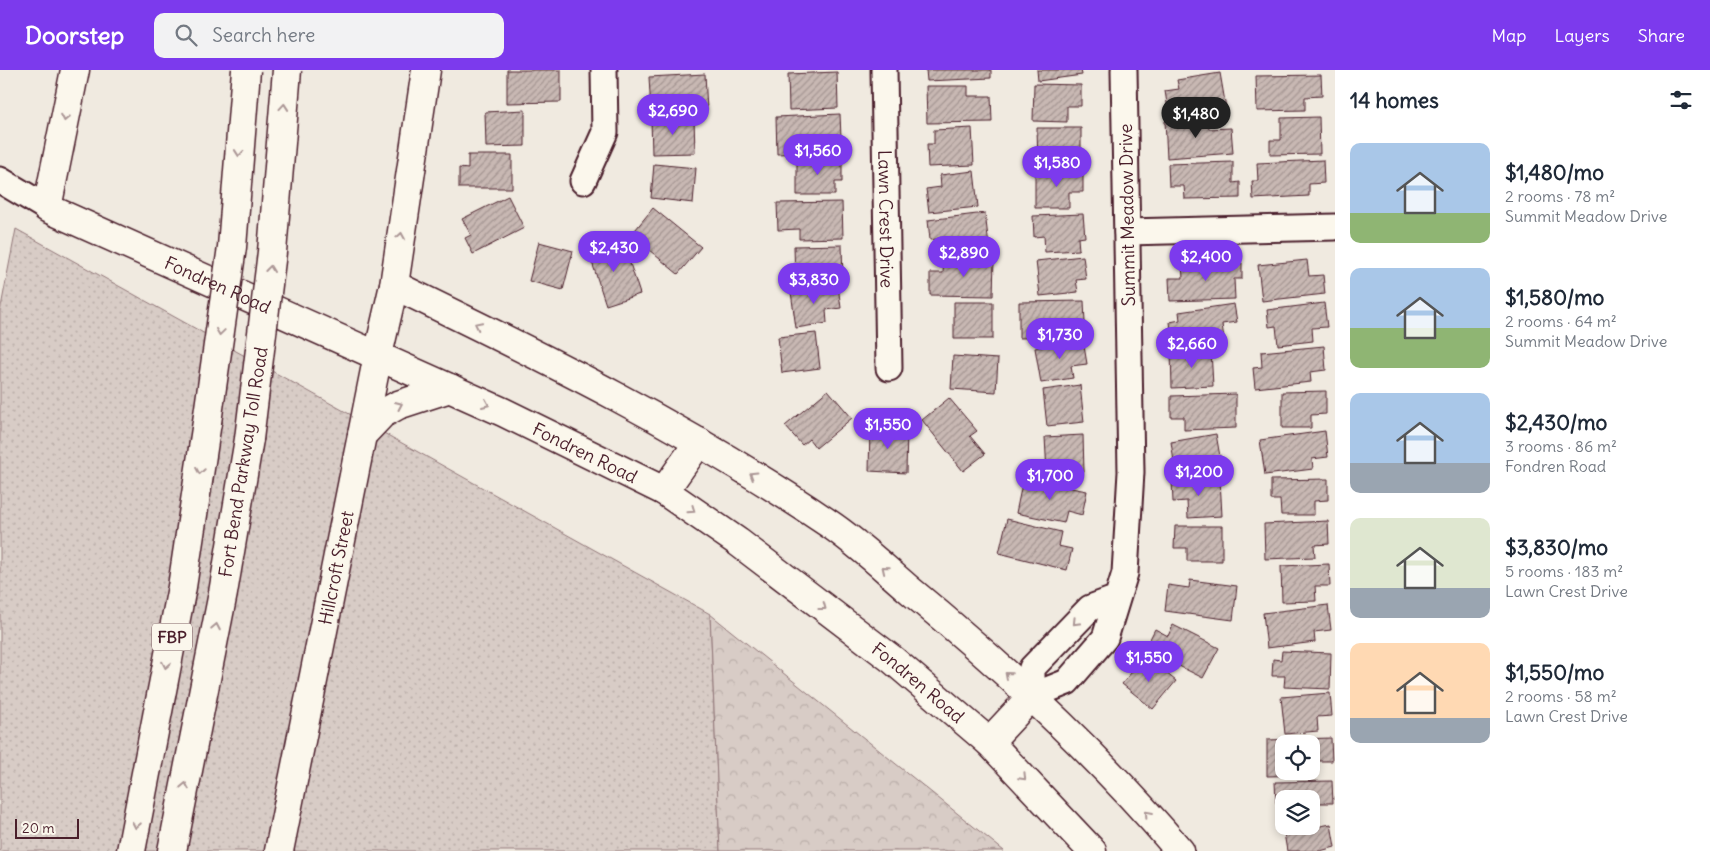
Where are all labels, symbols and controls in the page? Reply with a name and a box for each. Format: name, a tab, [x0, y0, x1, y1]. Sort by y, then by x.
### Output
search box	[154, 13, 504, 58]
text: Doorstep	[25, 20, 124, 50]
icon: search	[172, 21, 200, 49]
text: Search here	[212, 23, 315, 47]
text: Map	[1491, 24, 1526, 47]
text: Layers	[1554, 24, 1610, 47]
text: Share	[1638, 24, 1685, 47]
icon: filters	[1667, 86, 1695, 114]
text: 14 homes	[1350, 87, 1439, 114]
pin: $2,690	[632, 93, 714, 136]
pin: $1,480	[1155, 97, 1237, 139]
text: $2,690	[648, 100, 698, 120]
one-way arrow	[278, 103, 289, 111]
text: $1,480	[1173, 103, 1220, 123]
one-way arrow	[60, 113, 71, 122]
street label: Summit Meadow Drive	[1114, 124, 1140, 306]
pin: $1,560	[777, 134, 859, 176]
text: $1,560	[794, 140, 842, 160]
pin: $1,580	[1016, 146, 1098, 188]
one-way arrow	[234, 150, 245, 158]
street label: Lawn Crest Drive	[874, 150, 899, 288]
text: $1,580	[1033, 152, 1081, 172]
text: $1,480/mo	[1505, 159, 1604, 186]
icon: home	[1390, 163, 1450, 223]
text: 2 rooms · 78 m²	[1505, 186, 1615, 206]
text: Summit Meadow Drive	[1505, 206, 1667, 226]
pin: $2,430	[573, 230, 655, 273]
one-way arrow	[396, 232, 406, 241]
pin: $2,890	[923, 236, 1005, 278]
text: $2,430	[589, 237, 639, 257]
pin: $2,400	[1165, 240, 1247, 282]
text: $2,890	[939, 242, 989, 262]
text: $2,400	[1181, 246, 1232, 266]
street label: Fondren Road	[161, 251, 275, 318]
pin: $3,830	[773, 262, 855, 305]
one-way arrow	[264, 265, 275, 273]
text: $3,830	[789, 269, 839, 289]
text: $1,580/mo	[1505, 284, 1604, 311]
icon: home	[1390, 288, 1450, 348]
text: 2 rooms · 64 m²	[1505, 311, 1617, 331]
pin: $1,730	[1019, 318, 1101, 360]
one-way arrow	[474, 321, 483, 331]
text: $1,730	[1037, 324, 1083, 344]
pin: $2,660	[1151, 326, 1233, 369]
one-way arrow	[215, 329, 226, 337]
text: Summit Meadow Drive	[1505, 331, 1667, 351]
text: $2,660	[1167, 333, 1217, 353]
street label: Fort Bend Parkway Toll Road	[213, 345, 273, 579]
one-way arrow	[481, 398, 490, 409]
one-way arrow	[394, 401, 403, 411]
pin: $1,550	[847, 408, 929, 450]
text: $2,430/mo	[1505, 409, 1607, 436]
icon: home	[1390, 413, 1450, 473]
text: $1,550	[864, 414, 912, 434]
street label: Fondren Road	[529, 417, 642, 488]
text: 3 rooms · 86 m²	[1505, 436, 1617, 456]
pin: $1,200	[1158, 454, 1240, 497]
text: Fondren Road	[1505, 456, 1606, 476]
pin: $1,700	[1009, 458, 1091, 501]
text: $1,200	[1175, 461, 1223, 481]
text: $1,700	[1026, 465, 1074, 485]
one-way arrow	[195, 466, 205, 475]
one-way arrow	[749, 472, 758, 482]
one-way arrow	[686, 504, 696, 513]
street label: Hillcroft Street	[313, 509, 358, 627]
text: $3,830/mo	[1505, 534, 1608, 561]
icon: home	[1390, 538, 1450, 598]
text: 5 rooms · 183 m²	[1505, 561, 1623, 581]
one-way arrow	[882, 566, 891, 575]
text: Lawn Crest Drive	[1505, 581, 1628, 601]
one-way arrow	[817, 601, 827, 610]
one-way arrow	[1073, 617, 1082, 626]
one-way arrow	[210, 622, 221, 631]
road number: FBP	[152, 624, 192, 650]
street label: Fondren Road	[867, 637, 970, 728]
pin: $1,550	[1108, 640, 1190, 683]
text: $1,550	[1125, 647, 1173, 667]
text: $1,550/mo	[1505, 659, 1604, 686]
one-way arrow	[162, 661, 172, 670]
icon: home	[1390, 663, 1450, 723]
one-way arrow	[1005, 672, 1014, 681]
text: 2 rooms · 58 m²	[1505, 686, 1617, 706]
text: Lawn Crest Drive	[1505, 706, 1628, 726]
map controls	[1275, 735, 1320, 835]
button: locate	[1275, 735, 1320, 780]
one-way arrow	[1017, 771, 1026, 780]
one-way arrow	[179, 782, 189, 790]
button: layers	[1275, 790, 1320, 835]
one-way arrow	[1144, 811, 1153, 820]
scale bar	[15, 816, 79, 839]
text: 20 m	[22, 819, 55, 837]
one-way arrow	[131, 820, 142, 829]

